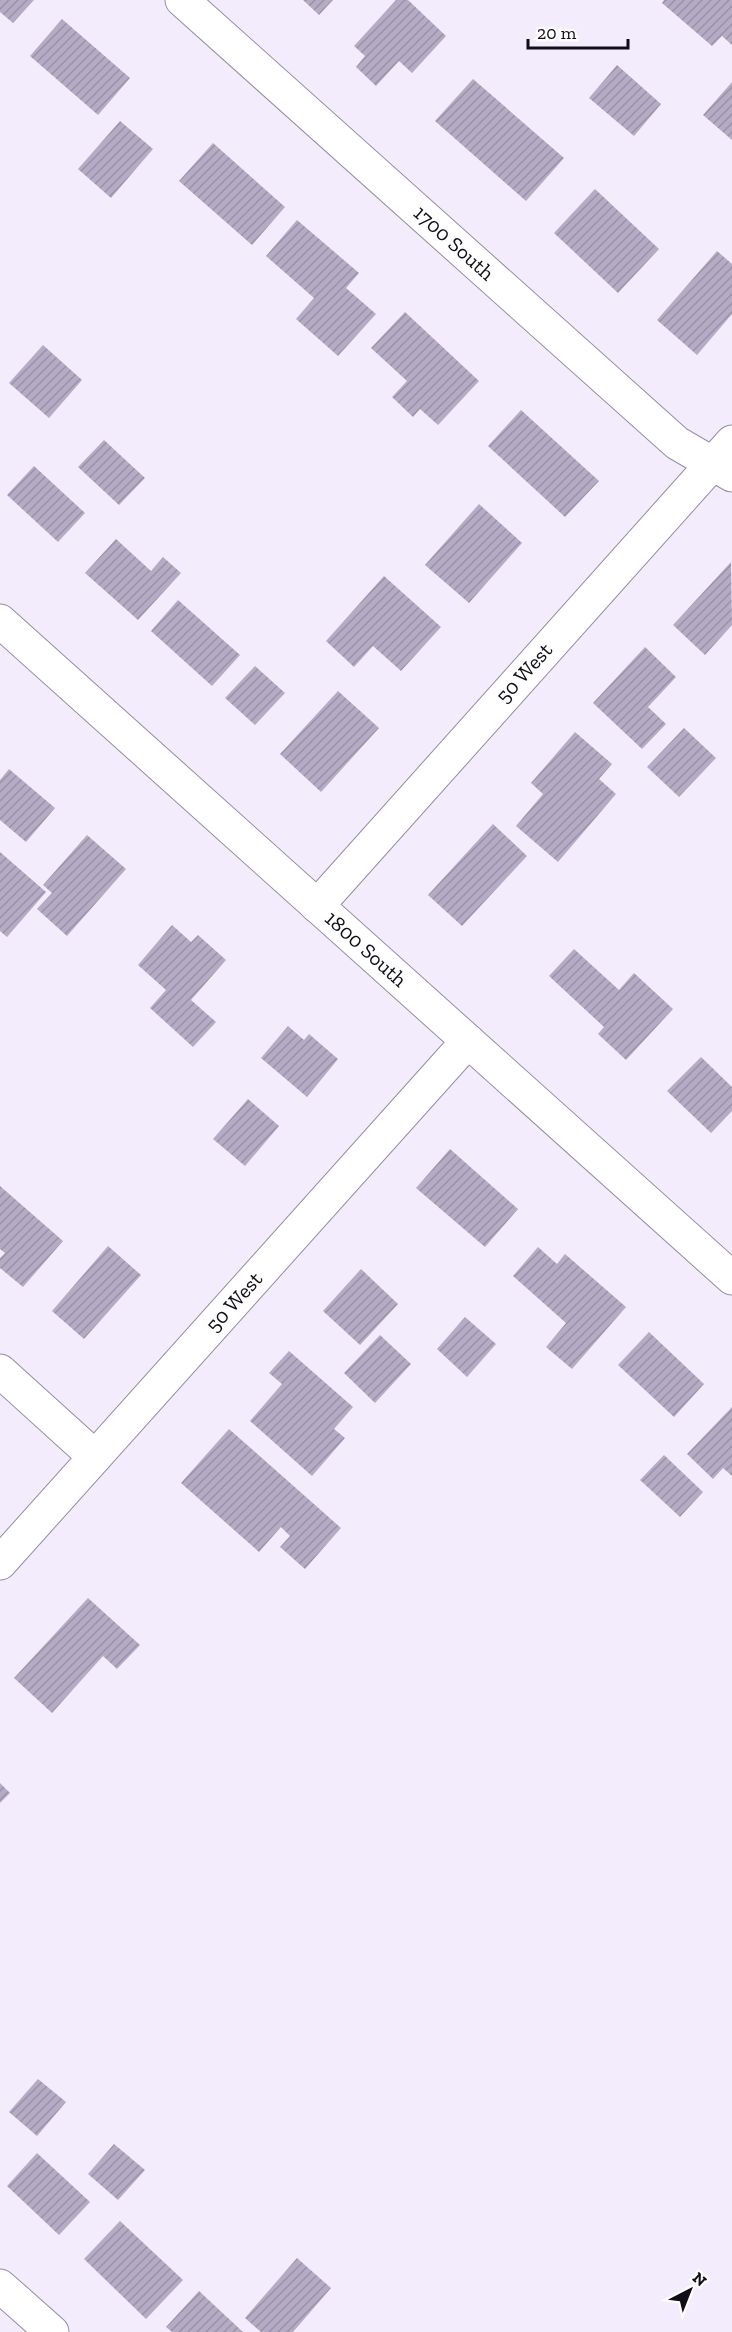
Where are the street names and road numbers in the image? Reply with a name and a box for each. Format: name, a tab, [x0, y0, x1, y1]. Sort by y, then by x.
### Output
street label: 1700 South	[409, 200, 500, 285]
street label: 50 West	[490, 637, 557, 708]
street label: 1800 South	[320, 905, 413, 992]
street label: 50 West	[200, 1266, 267, 1337]

